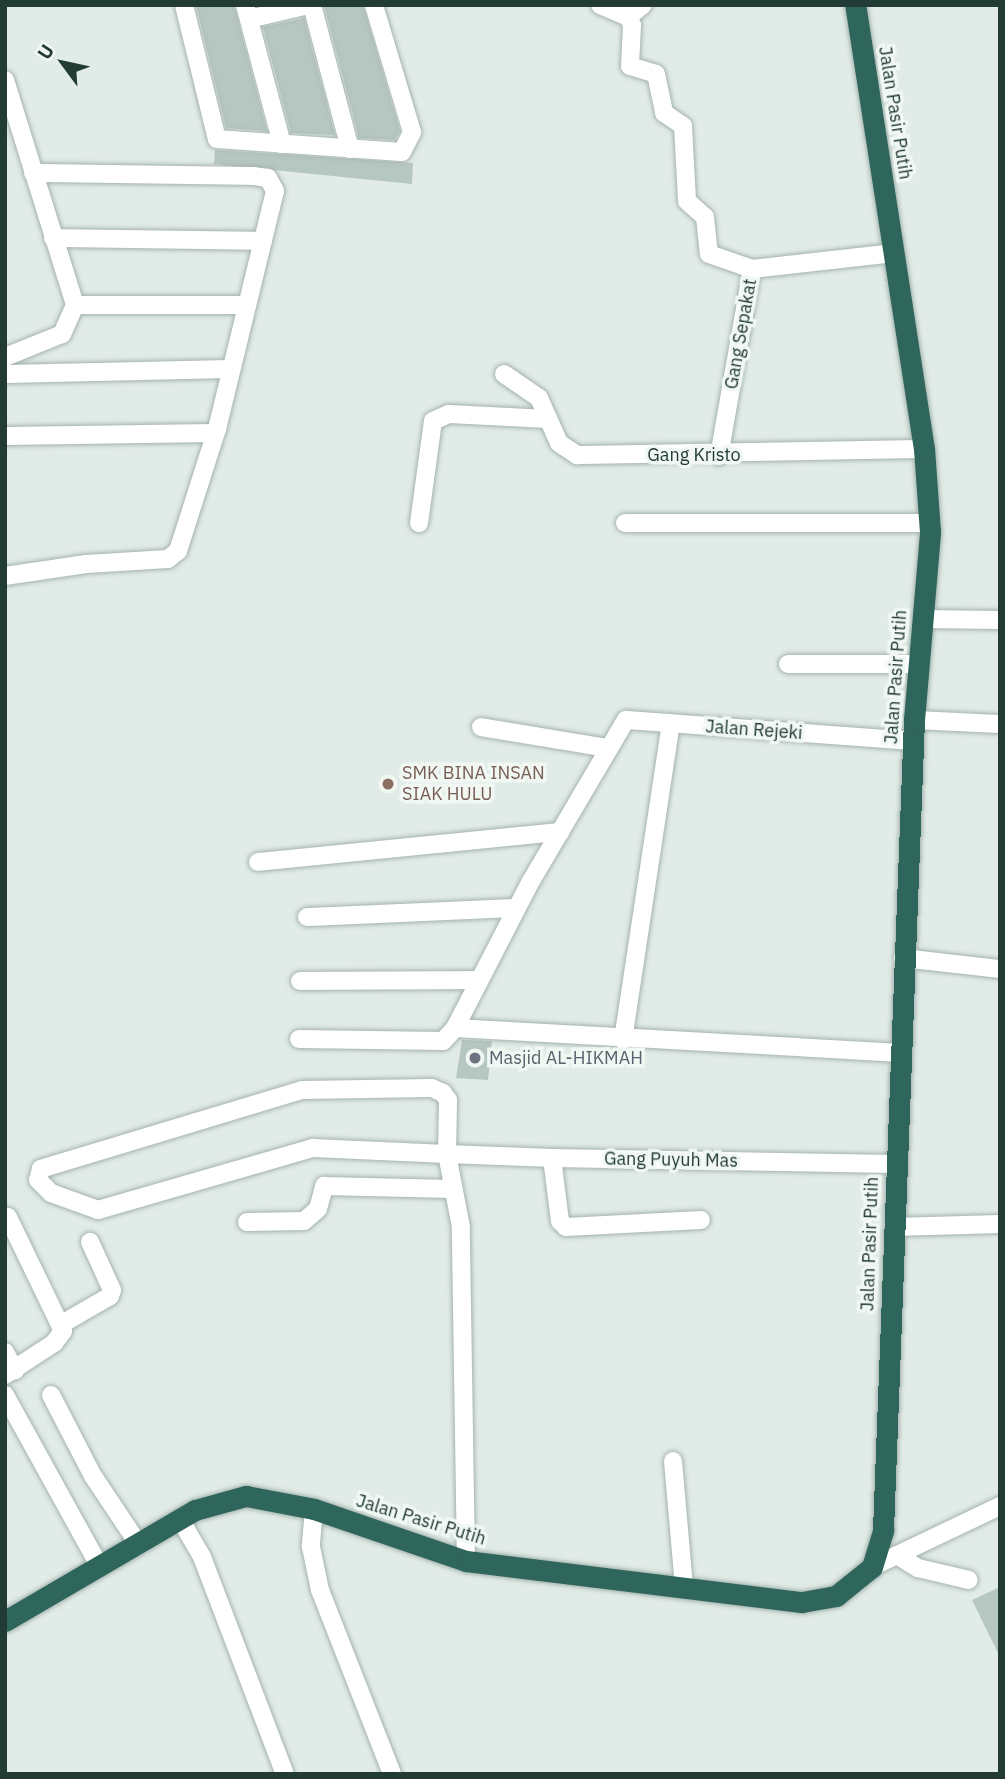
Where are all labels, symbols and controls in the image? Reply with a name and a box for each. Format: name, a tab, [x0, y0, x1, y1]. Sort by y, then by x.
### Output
north arrow	[28, 28, 98, 98]
text: U	[32, 39, 59, 64]
street label: Jalan Pasir Putih	[874, 45, 916, 181]
street label: Gang Sepakat	[721, 277, 761, 391]
street label: Gang Kristo	[647, 444, 741, 466]
street label: Jalan Pasir Putih	[881, 609, 911, 745]
street label: Jalan Rejeki	[705, 716, 803, 744]
place label: SMK BINA INSAN SIAK HULU	[402, 763, 545, 806]
marker: SMK BINA INSAN SIAK HULU	[380, 776, 396, 792]
place label: Masjid AL-HIKMAH	[489, 1047, 643, 1069]
marker: Masjid AL-HIKMAH	[467, 1050, 483, 1066]
street label: Gang Puyuh Mas	[604, 1148, 738, 1172]
street label: Jalan Pasir Putih	[857, 1176, 883, 1312]
street label: Jalan Pasir Putih	[354, 1490, 488, 1550]

